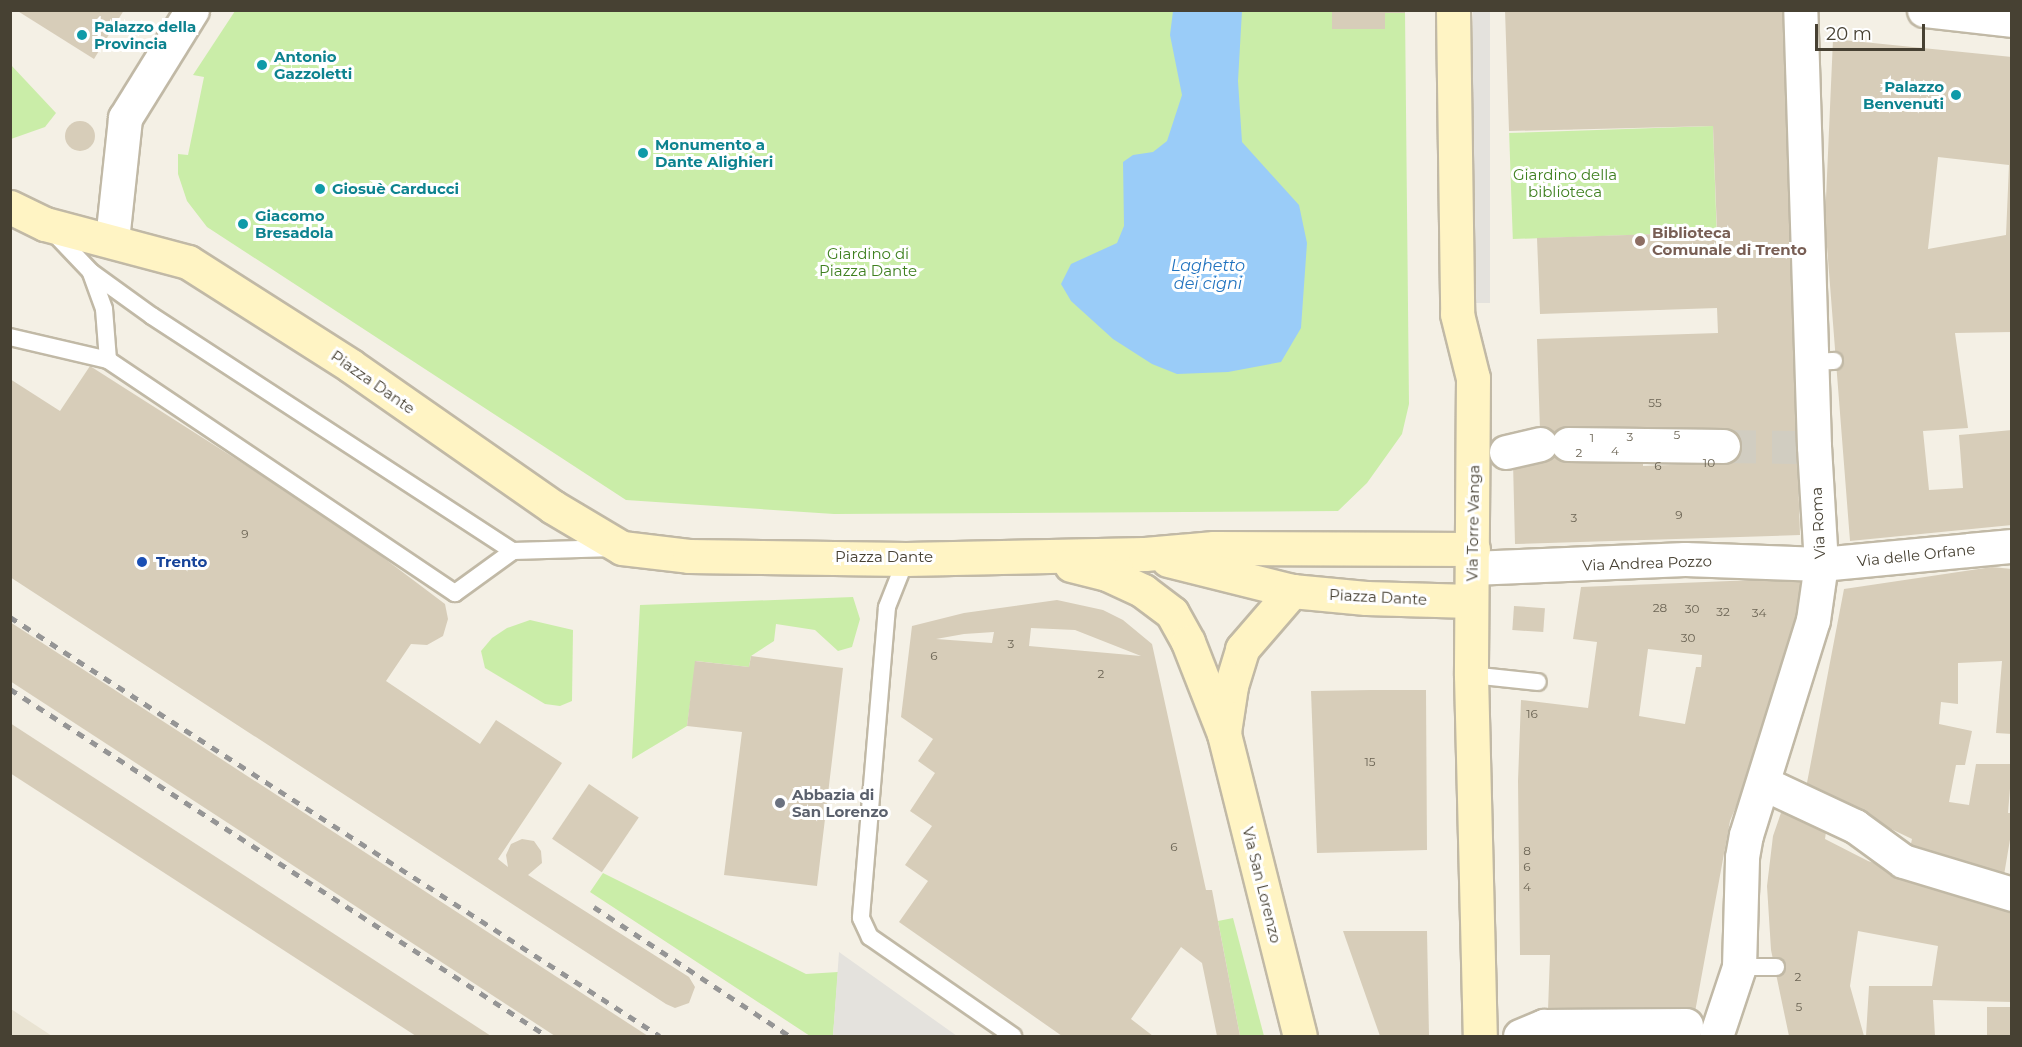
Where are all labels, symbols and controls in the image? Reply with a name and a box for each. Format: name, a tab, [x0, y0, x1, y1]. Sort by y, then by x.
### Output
scale bar	[1818, 12, 1928, 50]
place label: Palazzo della Provincia	[94, 17, 196, 52]
text: 20 m	[1826, 23, 1872, 45]
marker: Palazzo della Provincia	[75, 28, 89, 42]
place label: Antonio Gazzoletti	[274, 47, 352, 82]
marker: Antonio Gazzoletti	[255, 58, 269, 72]
place label: Palazzo Benvenuti	[1863, 77, 1944, 112]
marker: Palazzo Benvenuti	[1949, 88, 1963, 102]
place label: Monumento a Dante Alighieri	[655, 135, 773, 170]
marker: Monumento a Dante Alighieri	[636, 146, 650, 160]
park label: Giardino della biblioteca	[1513, 165, 1617, 200]
place label: Giosuè Carducci	[332, 180, 459, 198]
marker: Giosuè Carducci	[313, 182, 327, 196]
place label: Giacomo Bresadola	[255, 206, 334, 241]
marker: Giacomo Bresadola	[236, 217, 250, 231]
place label: Biblioteca Comunale di Trento	[1652, 223, 1807, 258]
marker: Biblioteca Comunale di Trento	[1633, 234, 1647, 248]
park label: Giardino di Piazza Dante	[819, 244, 917, 279]
water label: Laghetto dei cigni	[1171, 256, 1245, 294]
street label: Piazza Dante	[328, 347, 418, 417]
house number: 55	[1648, 396, 1662, 410]
house number: 5	[1674, 428, 1680, 442]
house number: 3	[1627, 430, 1633, 444]
house number: 1	[1590, 431, 1594, 445]
house number: 4	[1611, 444, 1619, 458]
house number: 2	[1576, 446, 1582, 460]
house number: 10	[1703, 456, 1715, 470]
house number: 6	[1654, 459, 1662, 473]
street label: Via Torre Vanga	[1463, 465, 1483, 581]
street label: Via Roma	[1807, 487, 1829, 559]
house number: 9	[1675, 508, 1683, 522]
house number: 3	[1571, 511, 1577, 525]
house number: 9	[241, 527, 249, 541]
street label: Via delle Orfane	[1856, 540, 1976, 570]
street label: Piazza Dante	[835, 548, 933, 566]
street label: Via Andrea Pozzo	[1582, 552, 1712, 574]
marker: Trento	[133, 553, 151, 571]
place label: Trento	[156, 553, 207, 571]
street label: Piazza Dante	[1329, 585, 1427, 609]
house number: 28	[1653, 601, 1667, 615]
house number: 30	[1685, 602, 1699, 616]
house number: 32	[1716, 605, 1730, 619]
house number: 34	[1752, 606, 1766, 620]
house number: 30	[1681, 631, 1695, 645]
house number: 3	[1008, 637, 1014, 651]
house number: 6	[930, 649, 938, 663]
house number: 2	[1098, 667, 1104, 681]
house number: 16	[1526, 707, 1538, 721]
house number: 15	[1364, 755, 1376, 769]
place label: Abbazia di San Lorenzo	[792, 785, 888, 820]
marker: Abbazia di San Lorenzo	[773, 796, 787, 810]
street label: Via San Lorenzo	[1239, 825, 1285, 945]
house number: 6	[1170, 840, 1178, 854]
house number: 8	[1523, 844, 1531, 858]
house number: 6	[1523, 860, 1531, 874]
house number: 4	[1523, 880, 1531, 894]
house number: 2	[1795, 970, 1801, 984]
house number: 5	[1796, 1000, 1802, 1014]

